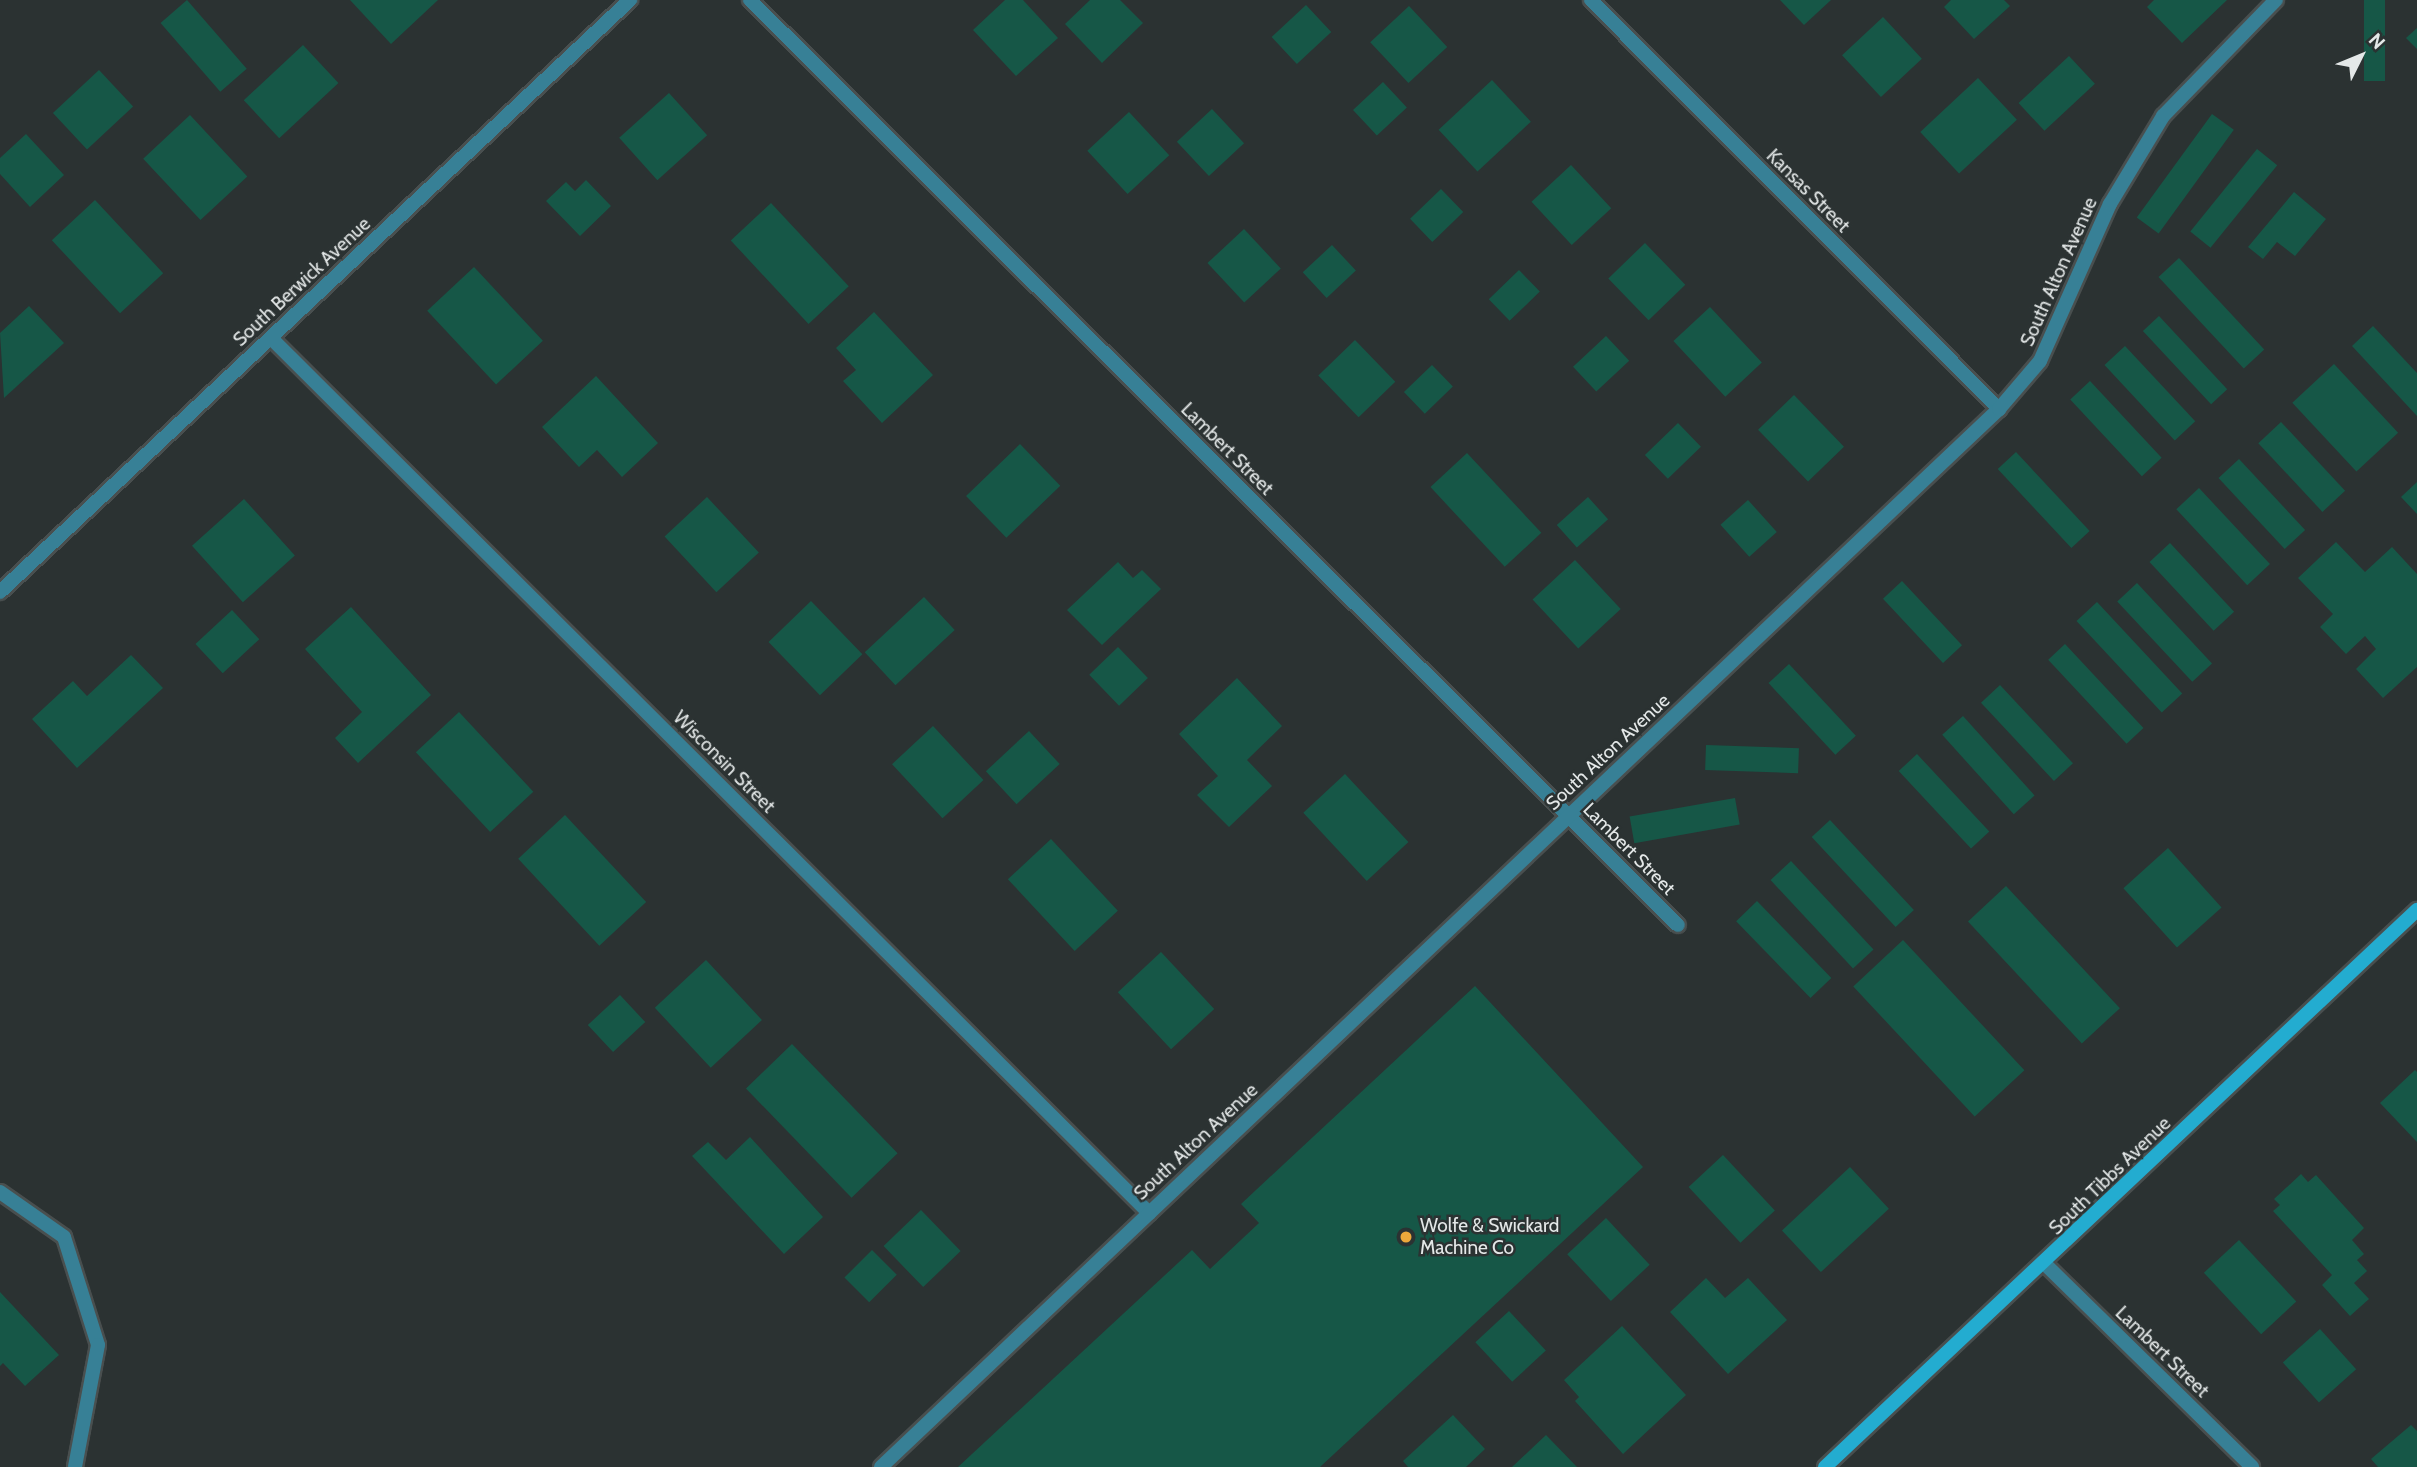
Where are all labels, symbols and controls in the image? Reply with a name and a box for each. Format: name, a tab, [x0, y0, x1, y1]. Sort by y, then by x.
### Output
north arrow	[2326, 21, 2396, 91]
text: N	[2364, 29, 2390, 54]
street label: Kansas Street	[1762, 145, 1854, 237]
street label: South Alton Avenue	[2016, 194, 2102, 350]
street label: South Berwick Avenue	[229, 213, 375, 351]
street label: Lambert Street	[1176, 398, 1278, 500]
street label: South Alton Avenue	[1542, 689, 1674, 815]
street label: Wisconsin Street	[668, 706, 780, 818]
street label: Lambert Street	[1578, 798, 1680, 900]
street label: South Alton Avenue	[1130, 1079, 1262, 1205]
street label: South Tibbs Avenue	[2045, 1112, 2175, 1240]
place label: Wolfe & Swickard Machine Co	[1420, 1215, 1559, 1259]
marker: Wolfe & Swickard Machine Co	[1398, 1229, 1414, 1245]
street label: Lambert Street	[2111, 1302, 2213, 1402]

